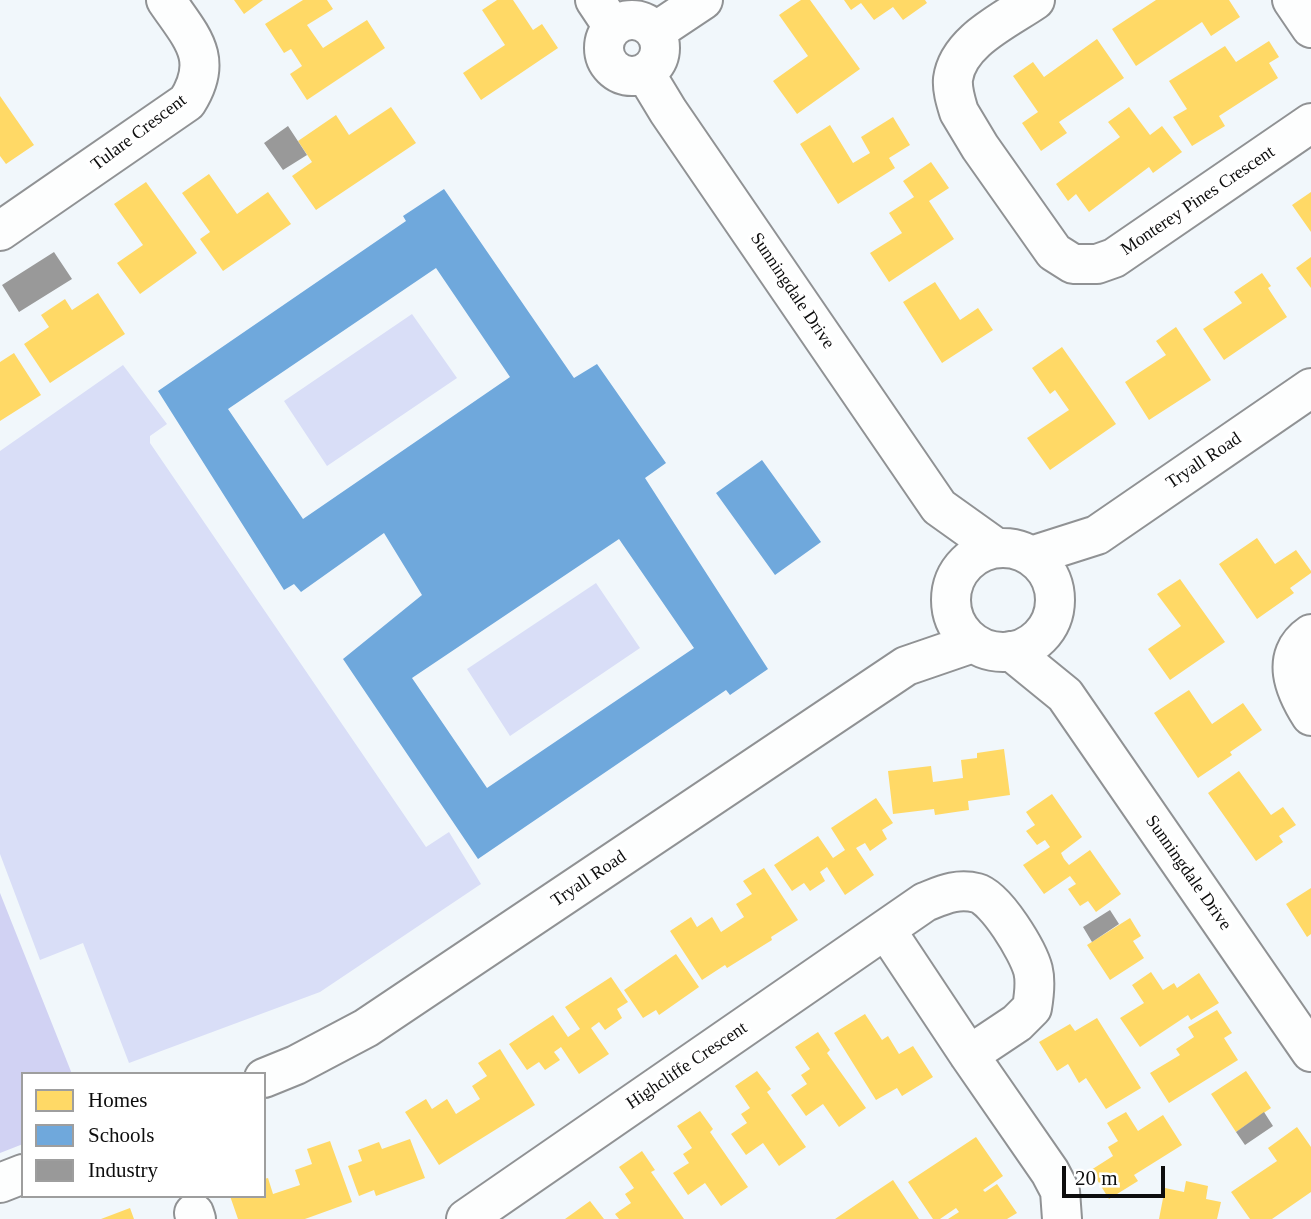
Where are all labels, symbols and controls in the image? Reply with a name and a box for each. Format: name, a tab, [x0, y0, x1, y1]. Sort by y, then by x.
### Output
street label: Tulare Crescent	[87, 90, 191, 176]
street label: Monterey Pines Crescent	[1117, 141, 1279, 261]
street label: Sunningdale Drive	[745, 229, 839, 353]
street label: Tryall Road	[1162, 428, 1246, 494]
street label: Sunningdale Drive	[1140, 811, 1236, 935]
street label: Tryall Road	[547, 846, 631, 912]
street label: Highcliffe Crescent	[622, 1018, 752, 1114]
legend	[21, 1072, 266, 1198]
text: Homes	[88, 1088, 148, 1112]
text: Schools	[88, 1123, 155, 1147]
scale bar	[1066, 1152, 1169, 1196]
text: Industry	[88, 1158, 158, 1182]
text: 20 m	[1075, 1166, 1118, 1190]

